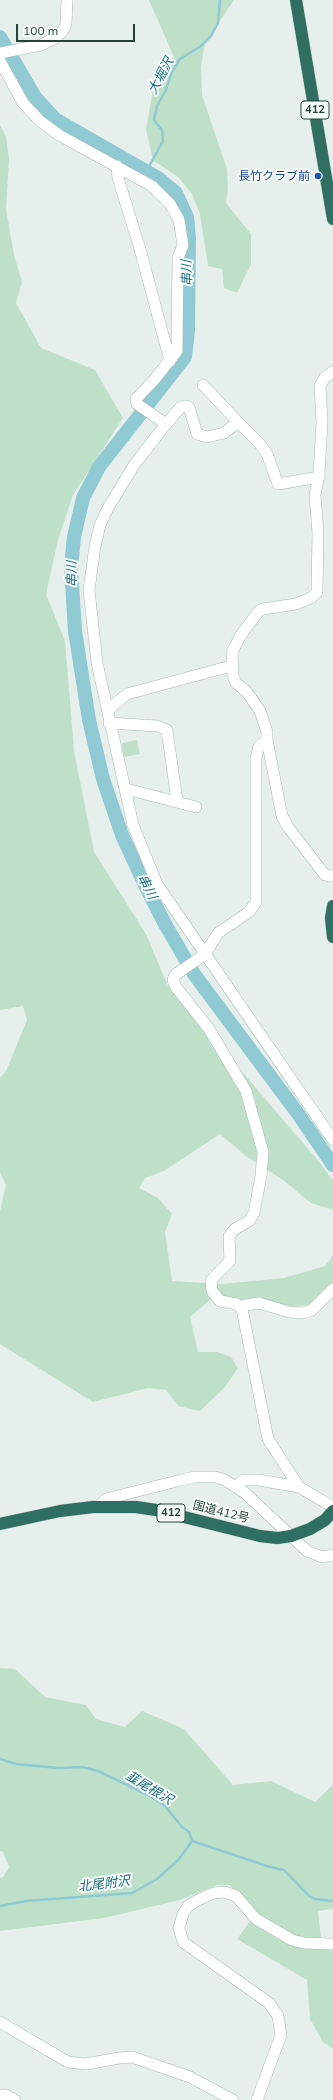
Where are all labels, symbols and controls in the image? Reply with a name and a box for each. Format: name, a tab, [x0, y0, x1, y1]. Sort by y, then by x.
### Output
scale bar	[18, 16, 137, 42]
text: 100 m	[23, 23, 58, 38]
water label: 大堀沢	[145, 55, 177, 97]
road number: 412	[301, 101, 329, 119]
place label: 長竹クラブ前	[238, 169, 310, 183]
marker: 長竹クラブ前	[313, 171, 323, 181]
water label: 串川	[179, 260, 195, 286]
water label: 串川	[64, 561, 80, 587]
water label: 串川	[134, 872, 160, 902]
street label: 国道412号	[191, 1498, 251, 1526]
road number: 412	[157, 1504, 185, 1522]
water label: 韮尾根沢	[123, 1768, 175, 1808]
water label: 北尾附沢	[77, 1873, 131, 1895]

